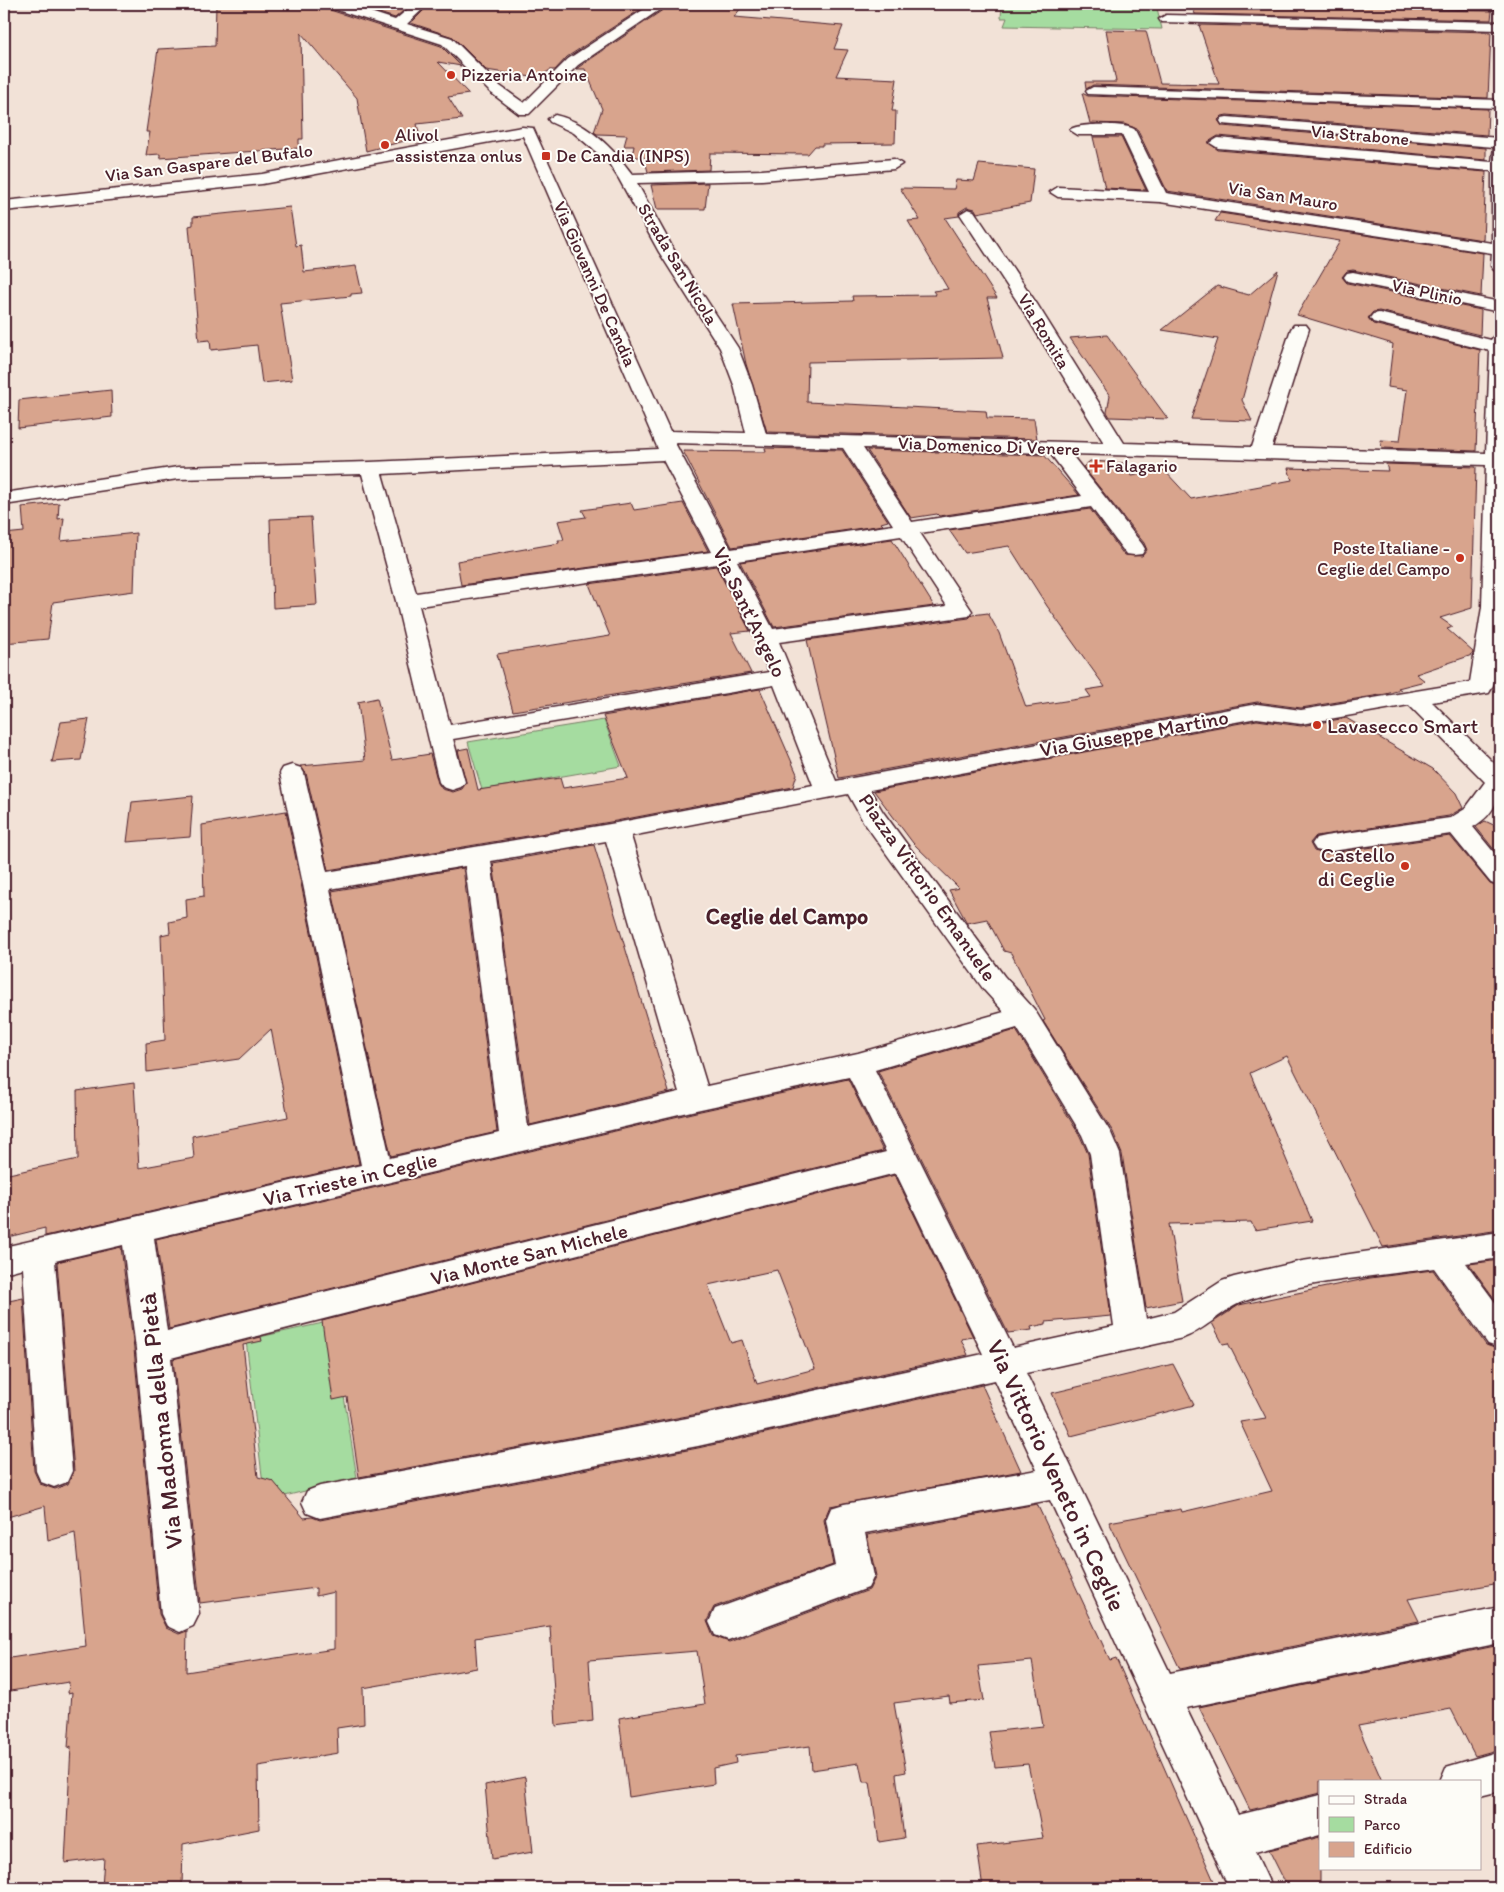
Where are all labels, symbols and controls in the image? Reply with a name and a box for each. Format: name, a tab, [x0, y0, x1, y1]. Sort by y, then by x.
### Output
place label: Pizzeria Antoine	[461, 64, 587, 86]
marker: Pizzeria Antoine	[445, 69, 457, 81]
street label: Via Strabone	[1310, 120, 1410, 150]
place label: Alivol assistenza onlus	[395, 124, 522, 167]
street label: Via San Gaspare del Bufalo	[104, 139, 314, 187]
marker: Alivol assistenza onlus	[379, 139, 391, 151]
place label: De Candia (INPS)	[556, 145, 690, 167]
marker: De Candia (INPS)	[540, 150, 552, 162]
street label: Via San Mauro	[1226, 176, 1340, 216]
street label: Via Giovanni De Candia	[549, 198, 642, 371]
street label: Strada San Nicola	[633, 199, 723, 329]
street label: Via Plinio	[1390, 274, 1464, 310]
street label: Via Romita	[1013, 289, 1075, 373]
street label: Via Domenico Di Venere	[898, 432, 1080, 460]
place label: Falagario	[1106, 455, 1177, 477]
marker: Falagario	[1090, 460, 1102, 472]
place label: Poste Italiane - Ceglie del Campo	[1317, 537, 1450, 580]
street label: Via Sant'Angelo	[708, 543, 792, 681]
marker: Poste Italiane - Ceglie del Campo	[1454, 552, 1466, 564]
street label: Via Giuseppe Martino	[1038, 704, 1230, 762]
place label: Lavasecco Smart	[1327, 713, 1479, 738]
marker: Lavasecco Smart	[1311, 719, 1323, 731]
street label: Piazza Vittorio Emanuele	[854, 788, 1002, 986]
place label: Castello di Ceglie	[1318, 842, 1395, 891]
marker: Castello di Ceglie	[1399, 860, 1411, 872]
district label: Ceglie del Campo	[706, 903, 868, 930]
street label: Via Trieste in Ceglie	[261, 1147, 439, 1211]
street label: Via Monte San Michele	[428, 1217, 630, 1291]
street label: Via Madonna della Pietà	[132, 1291, 188, 1551]
street label: Via Vittorio Veneto in Ceglie	[981, 1334, 1133, 1616]
legend	[1319, 1780, 1482, 1870]
text: Strada	[1364, 1790, 1408, 1808]
text: Parco	[1364, 1816, 1400, 1834]
text: Edificio	[1364, 1840, 1412, 1858]

